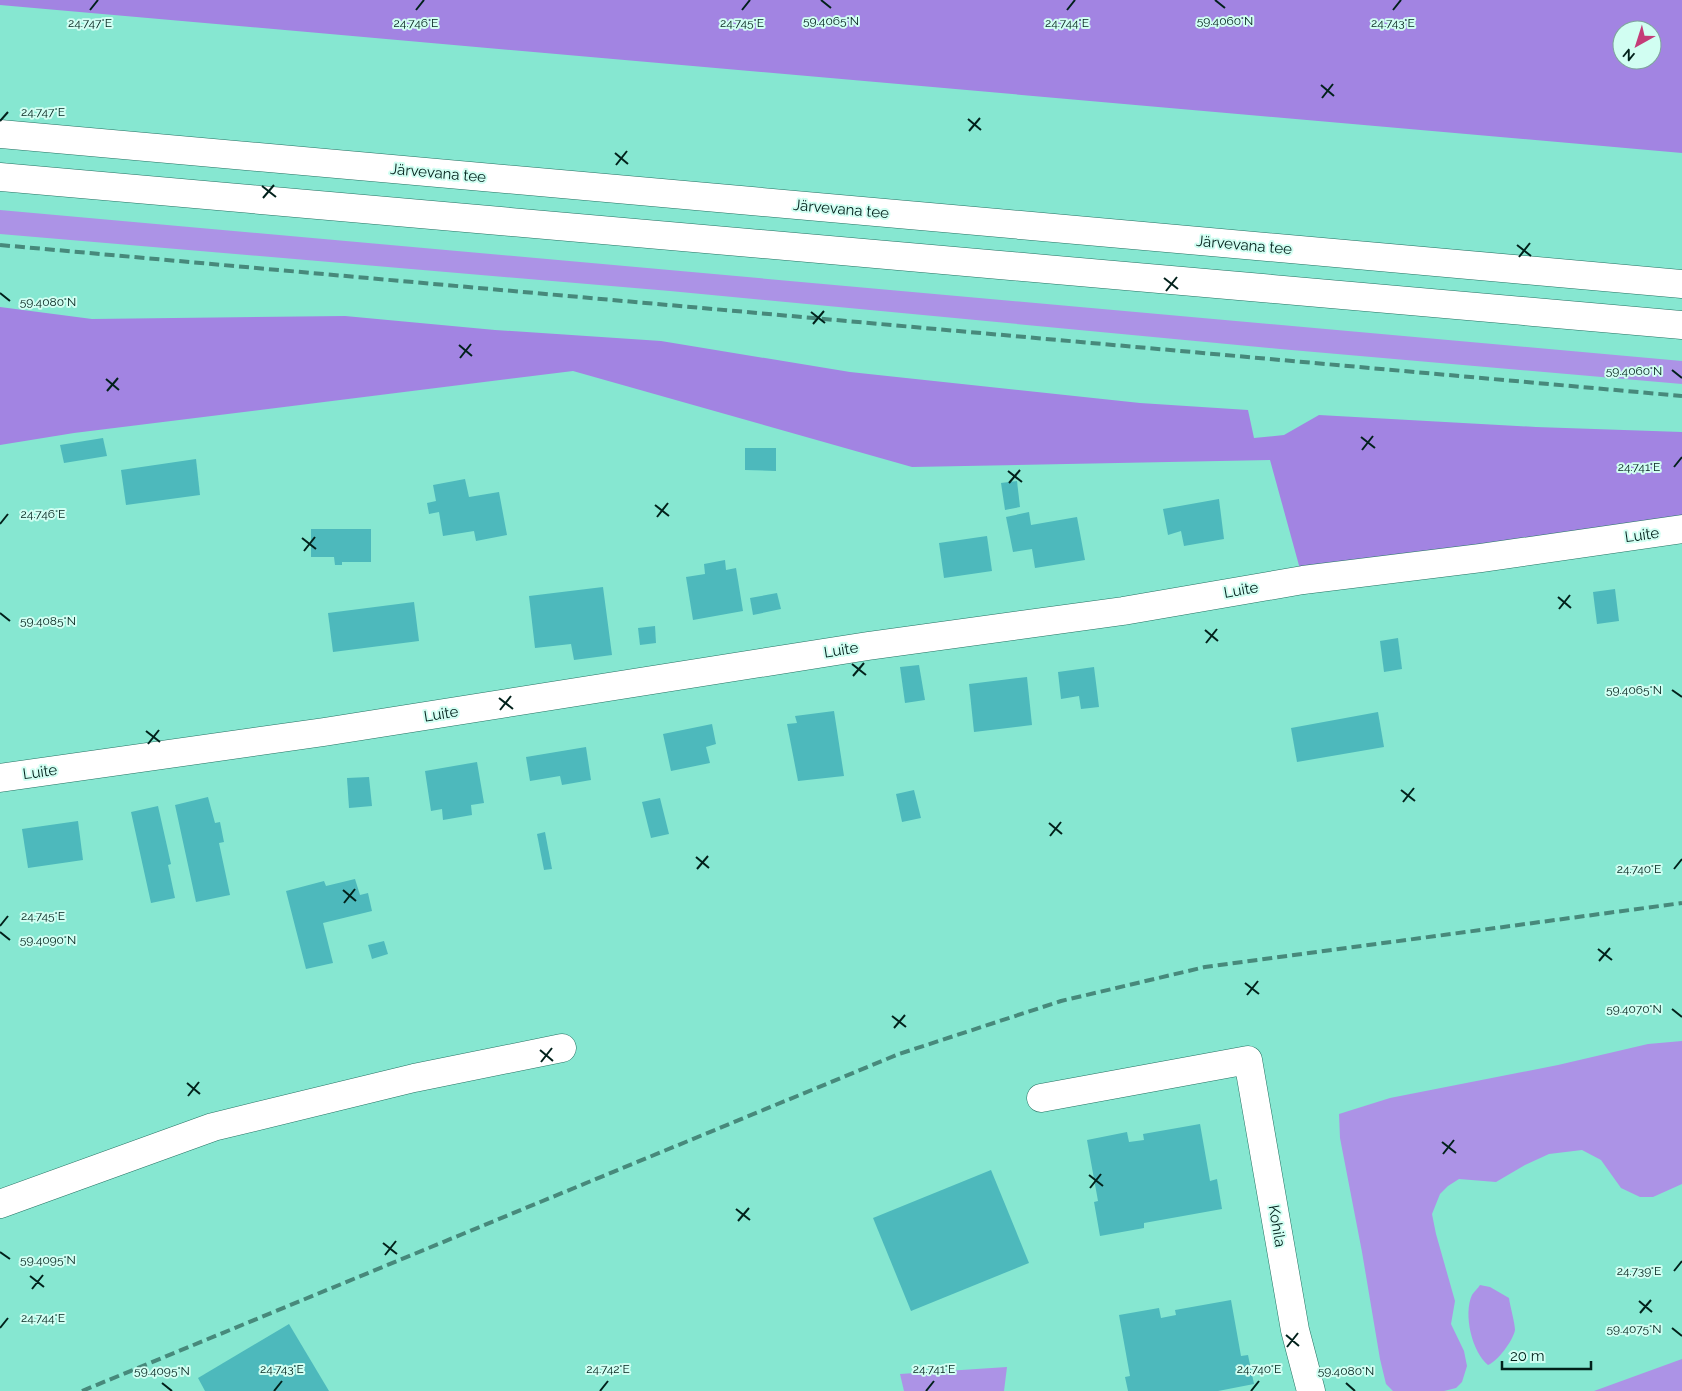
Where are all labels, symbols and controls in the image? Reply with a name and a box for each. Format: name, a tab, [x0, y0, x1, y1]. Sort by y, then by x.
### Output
text: 59.4065°N	[803, 14, 859, 28]
text: 59.4060°N	[1197, 14, 1253, 28]
text: 24.747°E	[68, 16, 112, 30]
text: 24.746°E	[394, 16, 438, 30]
text: 24.745°E	[720, 16, 764, 30]
text: 24.744°E	[1045, 16, 1089, 30]
text: 24.743°E	[1371, 16, 1415, 30]
north arrow	[1612, 20, 1662, 70]
text: N	[1620, 46, 1638, 65]
text: 24.747°E	[21, 105, 65, 119]
street label: Järvevana tee	[389, 160, 487, 186]
street label: Järvevana tee	[792, 196, 890, 222]
street label: Järvevana tee	[1195, 232, 1293, 258]
text: 59.4080°N	[20, 295, 76, 309]
text: 59.4060°N	[1606, 364, 1662, 378]
text: 24.741°E	[1618, 460, 1660, 474]
text: 24.746°E	[21, 507, 65, 521]
street label: Luite	[1624, 524, 1661, 546]
street label: Luite	[1222, 578, 1260, 602]
text: 59.4085°N	[20, 614, 76, 628]
street label: Luite	[823, 638, 860, 662]
text: 59.4065°N	[1606, 683, 1662, 697]
street label: Luite	[423, 702, 460, 726]
street label: Luite	[22, 761, 59, 783]
text: 24.740°E	[1617, 862, 1661, 876]
text: 24.745°E	[21, 909, 65, 923]
text: 59.4090°N	[20, 933, 76, 947]
text: 59.4070°N	[1606, 1002, 1662, 1016]
street label: Kohila	[1264, 1204, 1290, 1248]
text: 59.4095°N	[20, 1253, 76, 1267]
text: 24.739°E	[1617, 1264, 1661, 1278]
text: 24.744°E	[21, 1311, 65, 1325]
text: 59.4075°N	[1607, 1322, 1661, 1336]
scale bar	[1502, 1338, 1591, 1370]
text: 20 m	[1510, 1347, 1545, 1365]
text: 24.743°E	[260, 1362, 304, 1376]
text: 24.742°E	[586, 1362, 630, 1376]
text: 24.741°E	[913, 1362, 955, 1376]
text: 24.740°E	[1237, 1362, 1281, 1376]
text: 59.4095°N	[134, 1364, 190, 1378]
text: 59.4080°N	[1318, 1364, 1374, 1378]

